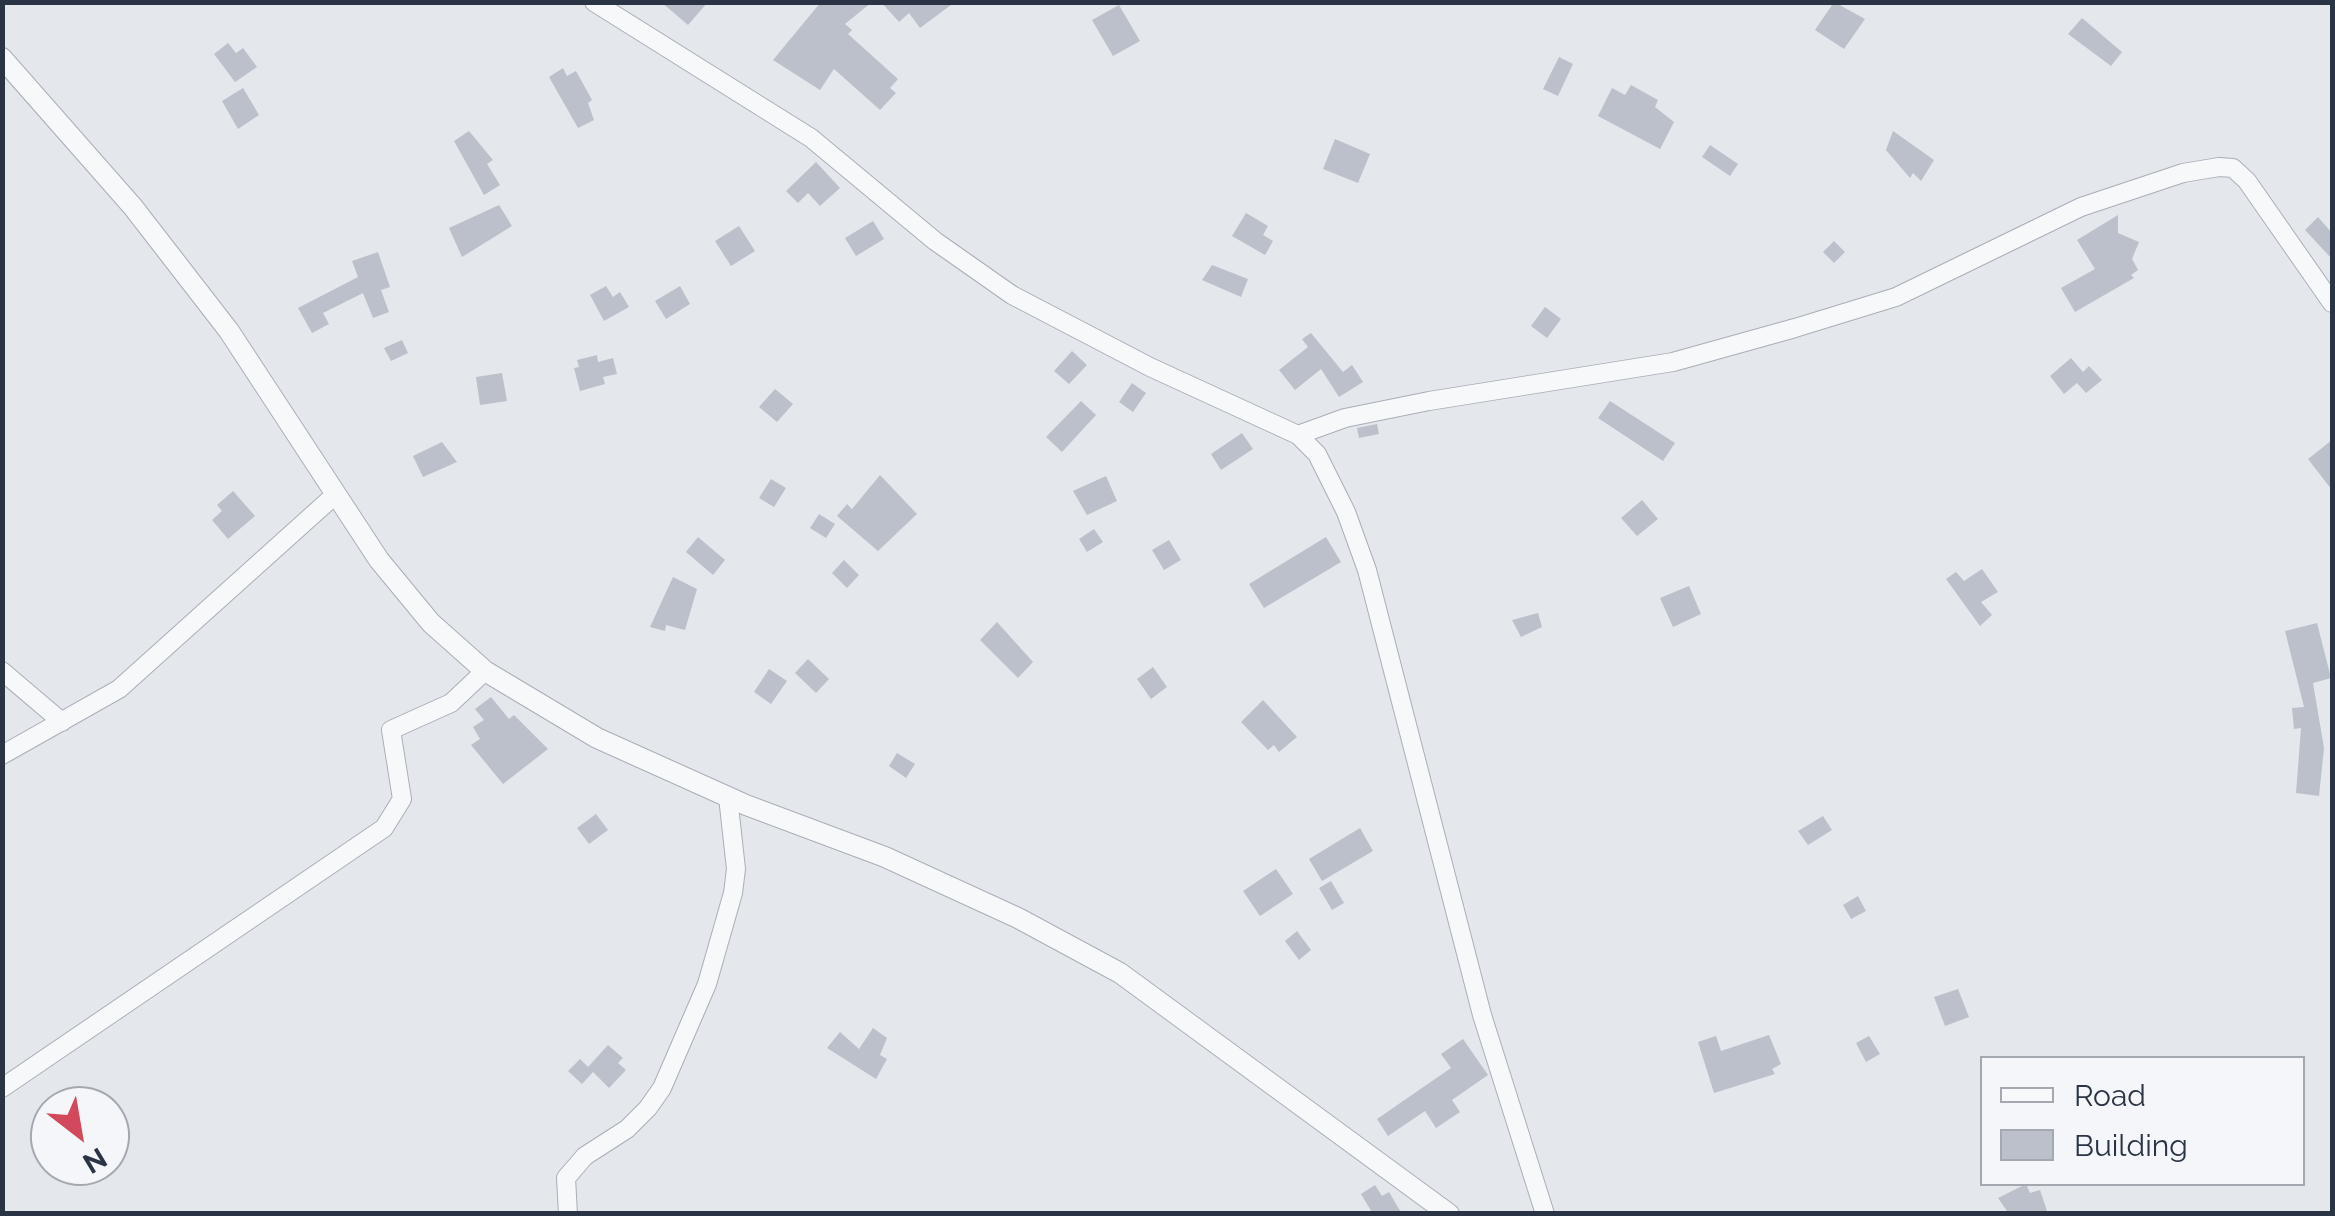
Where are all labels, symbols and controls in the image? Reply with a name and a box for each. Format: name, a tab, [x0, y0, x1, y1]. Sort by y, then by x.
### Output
legend	[1980, 1056, 2305, 1186]
text: Road	[2074, 1078, 2146, 1113]
north arrow	[30, 1086, 130, 1186]
text: Building	[2074, 1128, 2188, 1163]
text: N	[77, 1141, 112, 1180]

